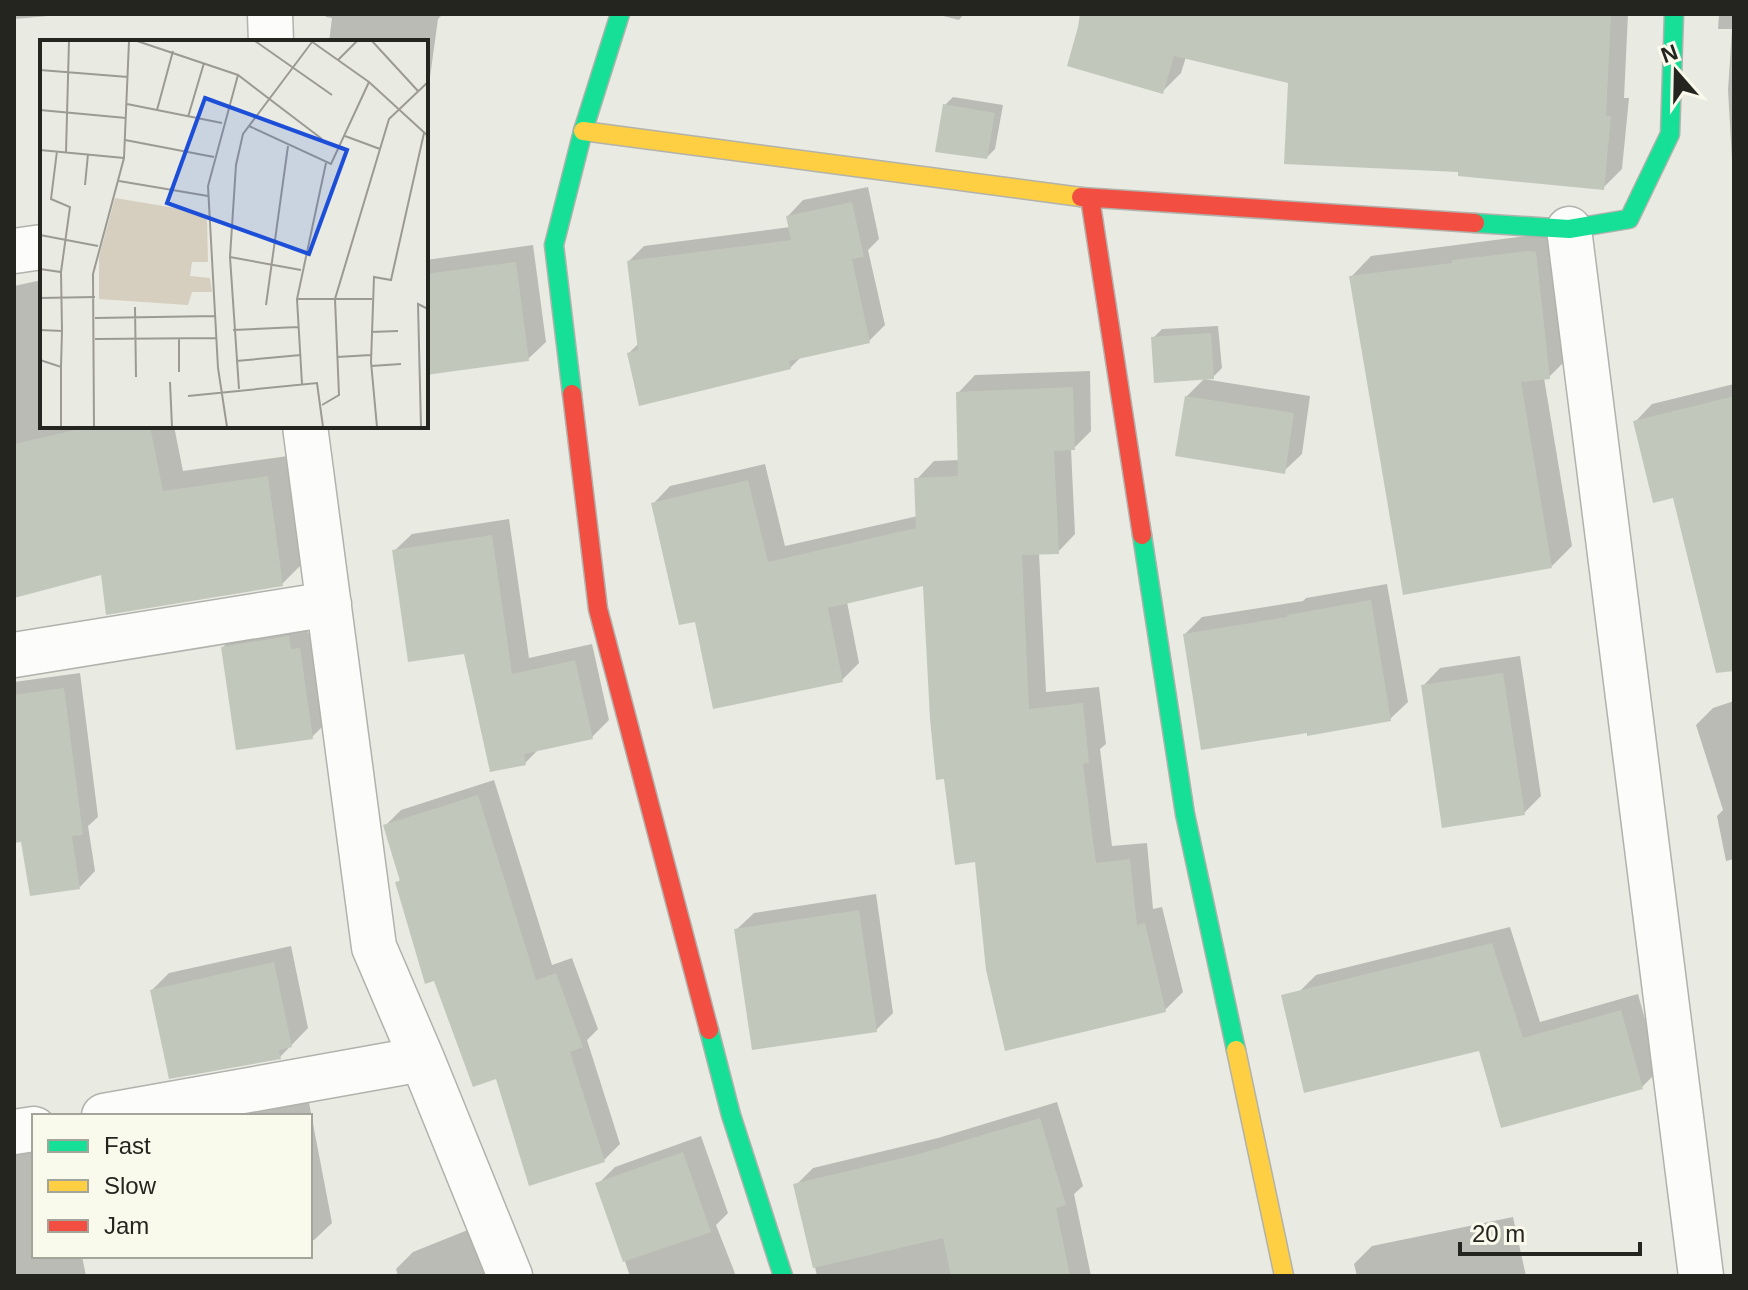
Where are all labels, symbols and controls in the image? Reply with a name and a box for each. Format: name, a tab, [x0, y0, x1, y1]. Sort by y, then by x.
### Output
north arrow	[1636, 32, 1716, 112]
text: N	[1658, 39, 1681, 68]
inset map	[40, 40, 428, 428]
legend	[32, 1114, 312, 1258]
text: Fast	[104, 1132, 151, 1159]
text: Slow	[104, 1172, 157, 1199]
scale bar	[1460, 1206, 1640, 1256]
text: Jam	[104, 1212, 149, 1239]
text: 20 m	[1472, 1220, 1525, 1247]

